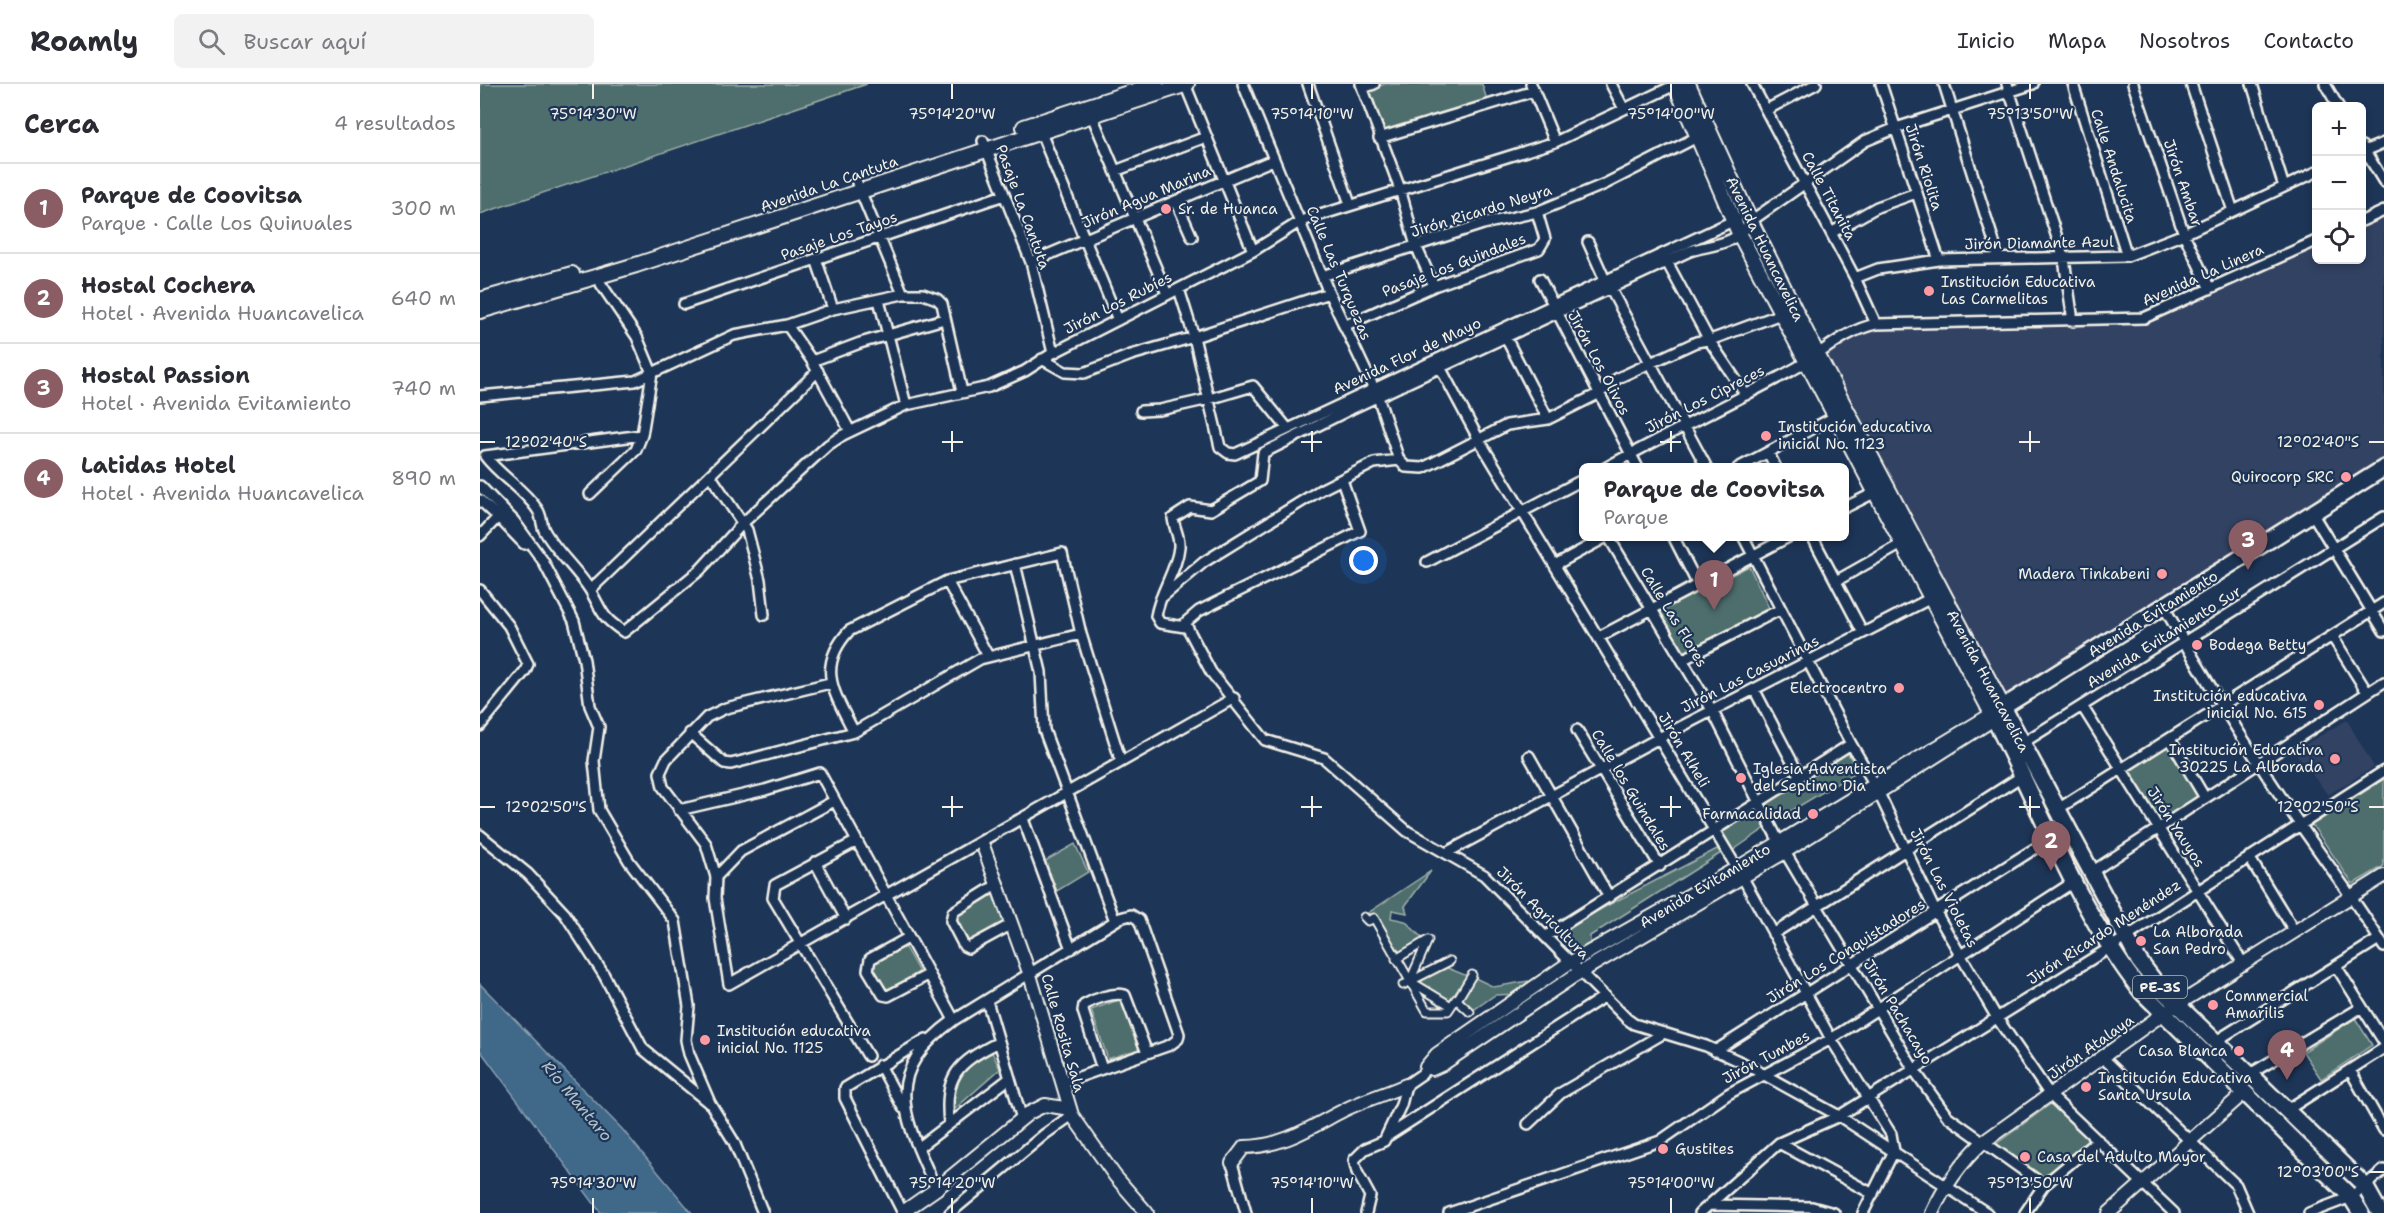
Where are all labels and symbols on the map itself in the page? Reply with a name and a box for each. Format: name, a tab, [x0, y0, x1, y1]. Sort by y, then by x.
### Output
text: 75°14'30"W	[549, 104, 637, 124]
text: 75°14'20"W	[908, 104, 996, 124]
text: 75°14'10"W	[1270, 104, 1354, 124]
text: 75°14'00"W	[1627, 104, 1715, 124]
text: 75°13'50"W	[1987, 104, 2073, 124]
street label: Calle Andalucita	[2086, 106, 2142, 226]
street label: Jirón Riolita	[1901, 121, 1948, 213]
street label: Jirón Ambar	[2159, 137, 2207, 229]
street label: Pasaje La Cantuta	[991, 142, 1055, 273]
street label: Calle Titanita	[1797, 148, 1861, 245]
street label: Avenida La Cantuta	[758, 151, 901, 217]
street label: Jirón Agua Marina	[1079, 161, 1214, 233]
street label: Avenida Huancavelica	[1721, 173, 1809, 325]
street label: Jirón Ricardo Neyra	[1408, 180, 1555, 242]
place label: Sr. de Huanca	[1178, 199, 1278, 219]
marker: Sr. de Huanca	[1159, 202, 1173, 216]
street label: Calle Las Turquezas	[1302, 203, 1376, 343]
street label: Pasaje Los Tayos	[778, 207, 900, 265]
street label: Pasaje Los Guindales	[1379, 228, 1529, 302]
street label: Jirón Diamante Azul	[1964, 232, 2114, 254]
street label: Avenida La Linera	[2139, 239, 2267, 311]
street label: Jirón Los Rubíes	[1061, 267, 1175, 339]
place label: Institución Educativa Las Carmelitas	[1941, 272, 2096, 309]
marker: Institución Educativa Las Carmelitas	[1922, 284, 1936, 298]
street label: Jirón Los Olivos	[1563, 307, 1635, 419]
street label: Avenida Flor de Mayo	[1330, 313, 1484, 399]
street label: Jirón Los Cipreces	[1642, 360, 1768, 438]
place label: Institución educativa inicial No. 1123	[1778, 417, 1932, 454]
marker: Institución educativa inicial No. 1123	[1759, 429, 1773, 443]
text: 12°02'40"S	[505, 432, 587, 452]
text: 12°02'40"S	[2277, 432, 2359, 452]
place label: Quirocorp SRC	[2231, 467, 2334, 487]
marker: Quirocorp SRC	[2339, 470, 2353, 484]
pin: 3	[2228, 520, 2268, 570]
your location	[1349, 546, 1378, 575]
pin: 1	[1694, 560, 1734, 610]
street label: Calle Las Flores	[1636, 563, 1712, 671]
place label: Madera Tinkabeni	[2018, 564, 2150, 584]
street label: Avenida Evitamiento	[2084, 566, 2222, 662]
marker: Madera Tinkabeni	[2155, 567, 2169, 581]
street label: Avenida Evitamiento Sur	[2083, 581, 2245, 693]
street label: Avenida Huancavelica	[1942, 606, 2034, 756]
street label: Jirón Las Casuarinas	[1678, 631, 1822, 717]
place label: Bodega Betty	[2209, 635, 2306, 655]
marker: Bodega Betty	[2190, 638, 2204, 652]
place label: Electrocentro	[1790, 678, 1887, 698]
marker: Electrocentro	[1892, 681, 1906, 695]
place label: Institución educativa inicial No. 615	[2153, 686, 2308, 723]
marker: Institución educativa inicial No. 615	[2312, 698, 2326, 712]
street label: Jirón Alheli	[1654, 709, 1714, 791]
street label: Calle los Guindales	[1587, 725, 1675, 855]
place label: Institución Educativa 30225 La Alborada	[2169, 740, 2324, 777]
marker: Institución Educativa 30225 La Alborada	[2328, 752, 2342, 766]
place label: Iglesia Adventista del Septimo Dia	[1753, 759, 1887, 796]
marker: Iglesia Adventista del Septimo Dia	[1734, 771, 1748, 785]
street label: Jirón Yauyos	[2142, 783, 2210, 871]
text: 12°02'50"S	[505, 797, 587, 817]
text: 12°02'50"S	[2277, 797, 2359, 817]
place label: Farmacalidad	[1702, 804, 1801, 824]
marker: Farmacalidad	[1806, 807, 1820, 821]
pin: 2	[2032, 822, 2070, 871]
street label: Jirón Las Violetas	[1905, 825, 1983, 951]
street label: Avenida Evitamiento	[1636, 839, 1774, 933]
street label: Jirón Agricultura	[1492, 862, 1594, 964]
street label: Jirón Ricardo Menéndez	[2023, 875, 2185, 989]
street label: Jirón Los Conquistadores	[1763, 894, 1929, 1008]
place label: La Alborada San Pedro	[2153, 922, 2244, 959]
marker: La Alborada San Pedro	[2134, 934, 2148, 948]
street label: Jirón Pachacayo	[1859, 956, 1937, 1068]
street label: Calle Rosita Sala	[1036, 971, 1090, 1095]
road number: PE-3S	[2133, 976, 2187, 998]
place label: Commercial Amarilis	[2225, 986, 2309, 1023]
marker: Commercial Amarilis	[2206, 998, 2220, 1012]
street label: Jirón Atalaya	[2044, 1010, 2138, 1084]
place label: Institución educativa inicial No. 1125	[717, 1021, 871, 1058]
street label: Jirón Tumbes	[1719, 1026, 1813, 1088]
pin: 4	[2268, 1030, 2306, 1080]
marker: Institución educativa inicial No. 1125	[698, 1033, 712, 1047]
place label: Casa Blanca	[2138, 1041, 2228, 1061]
marker: Casa Blanca	[2232, 1044, 2246, 1058]
water label: Río Mantaro	[537, 1056, 617, 1146]
place label: Institución Educativa Santa Ursula	[2098, 1068, 2253, 1105]
marker: Institución Educativa Santa Ursula	[2079, 1080, 2093, 1094]
place label: Gustites	[1675, 1139, 1734, 1159]
marker: Gustites	[1656, 1142, 1670, 1156]
place label: Casa del Adulto Mayor	[2037, 1147, 2206, 1167]
marker: Casa del Adulto Mayor	[2018, 1150, 2032, 1164]
text: 12°03'00"S	[2277, 1162, 2359, 1182]
text: 75°14'30"W	[549, 1173, 637, 1193]
text: 75°14'20"W	[908, 1173, 996, 1193]
text: 75°14'10"W	[1270, 1173, 1354, 1193]
text: 75°14'00"W	[1627, 1173, 1715, 1193]
text: 75°13'50"W	[1987, 1173, 2073, 1193]

